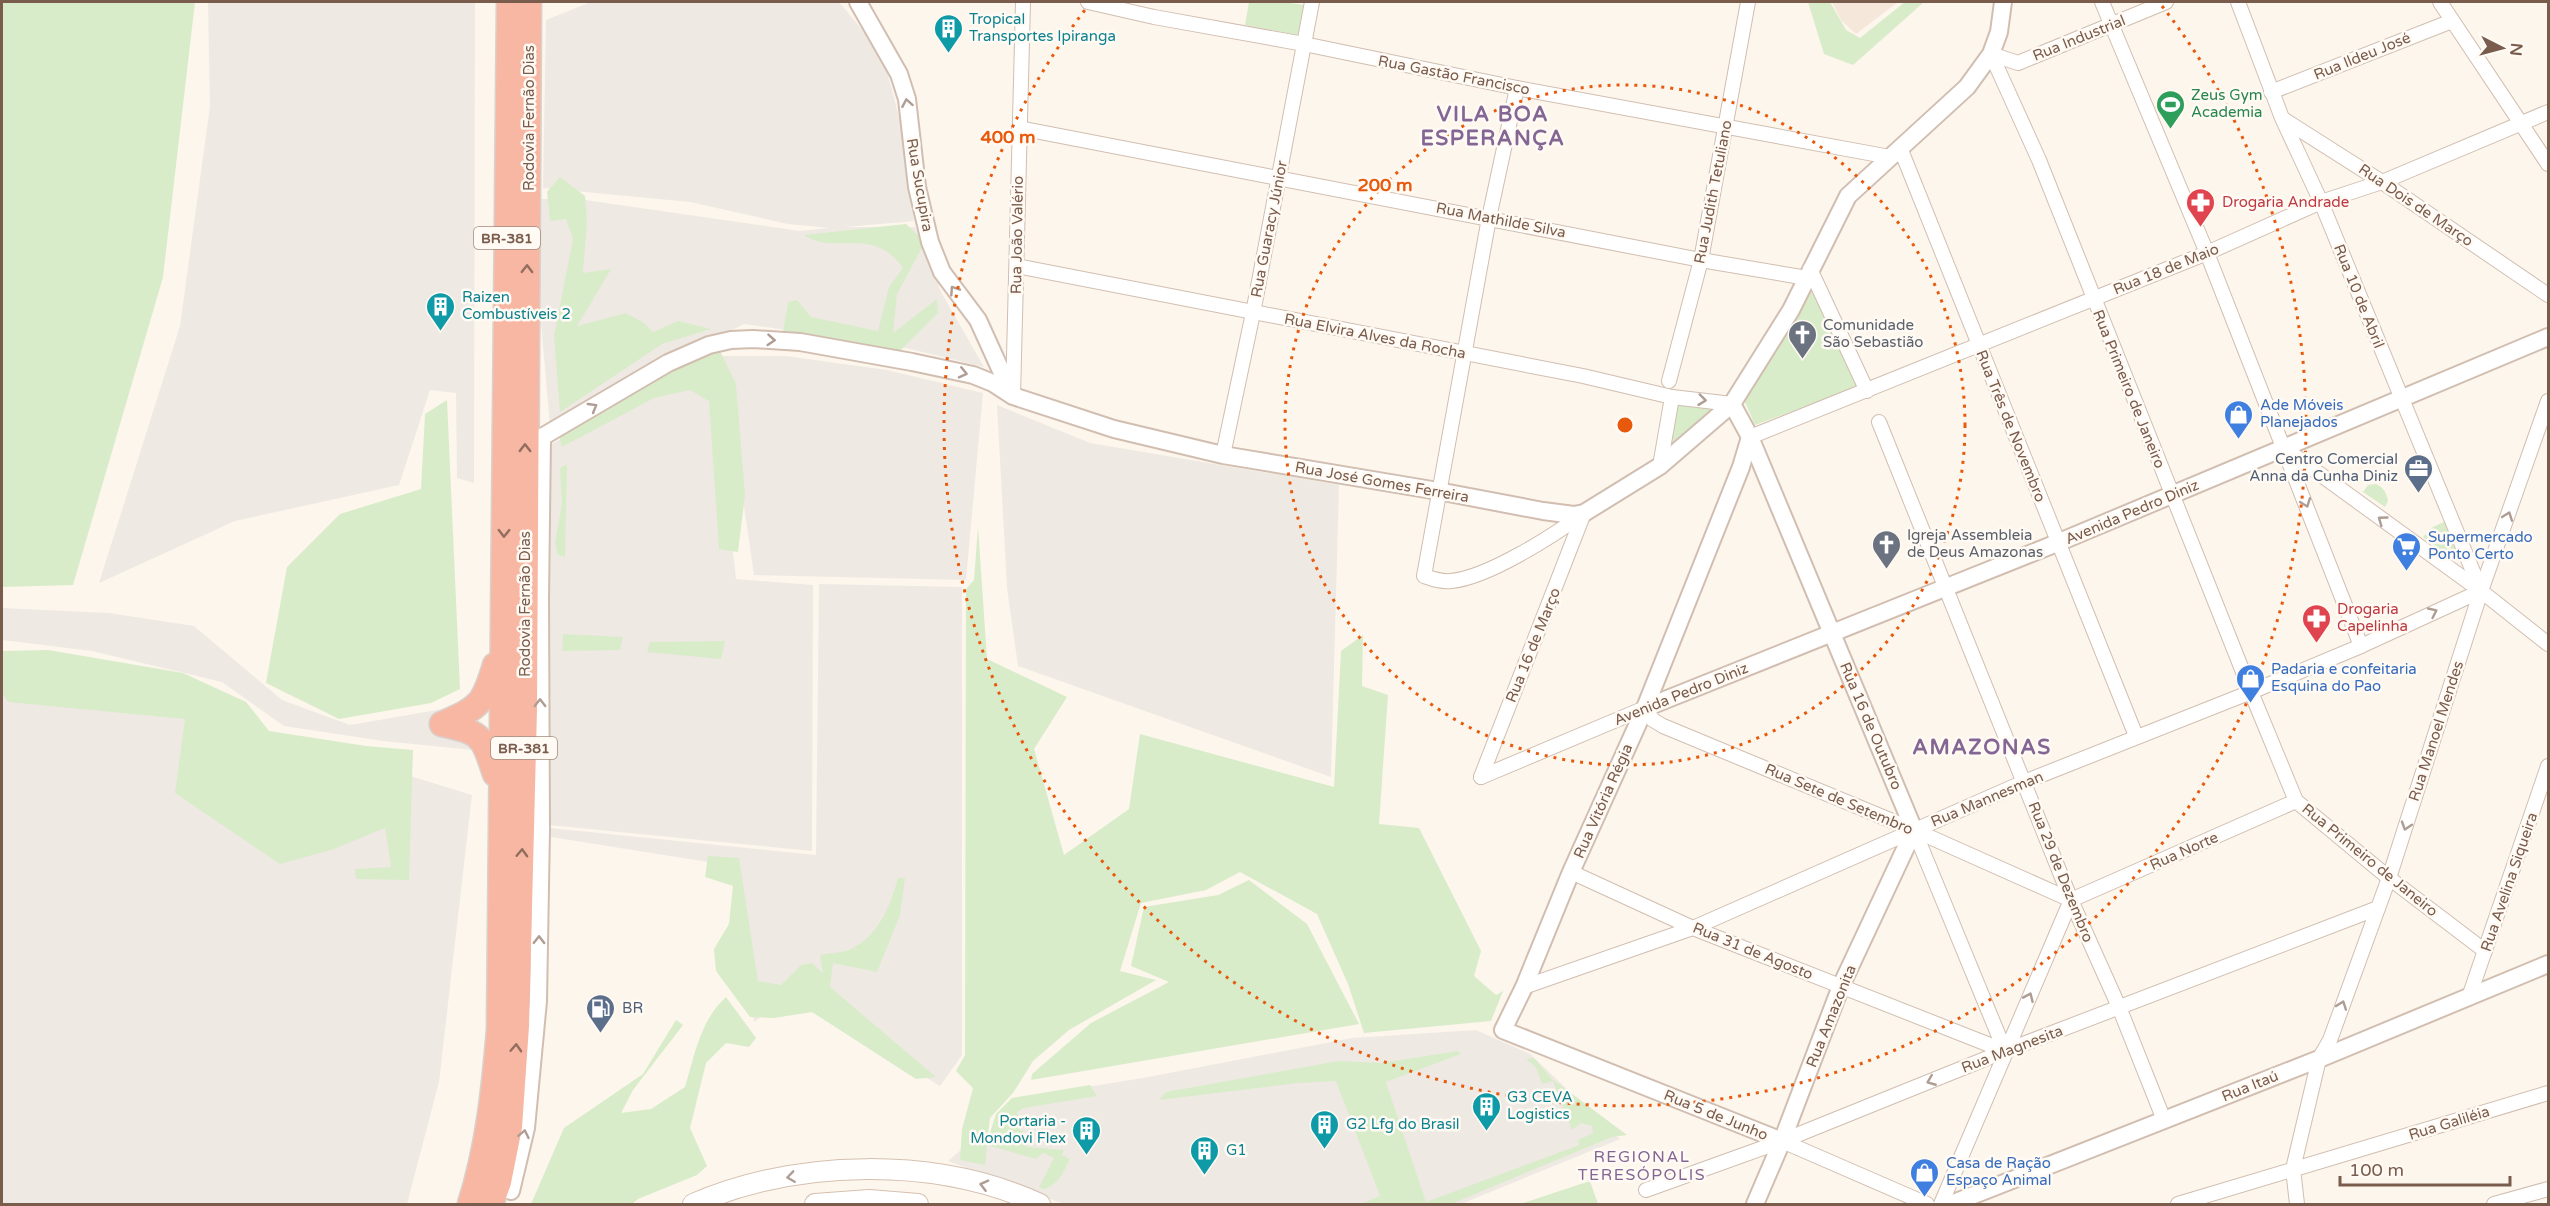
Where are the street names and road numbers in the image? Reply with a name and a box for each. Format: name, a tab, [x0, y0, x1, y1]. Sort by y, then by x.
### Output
street label: Rua Industrial	[2030, 11, 2128, 65]
street label: Rua Ildeu José	[2311, 28, 2413, 84]
street label: Rodovia Fernão Dias	[520, 45, 538, 191]
street label: Rua Gastão Francisco	[1377, 51, 1531, 99]
street label: Rua Judith Tetuliano	[1690, 119, 1736, 265]
street label: Rua Sucupira	[903, 137, 937, 233]
street label: Rua Guaracy Júnior	[1247, 159, 1291, 299]
street label: Rua Dois de Março	[2355, 160, 2477, 250]
street label: Rua João Valério	[1007, 176, 1027, 294]
street label: Rua Mathilde Silva	[1435, 199, 1567, 241]
road number: BR-381	[474, 227, 540, 249]
street label: Rua 18 de Maio	[2110, 240, 2222, 298]
street label: Rua 10 de Abril	[2330, 241, 2388, 351]
street label: Rua Primeiro de Janeiro	[2089, 307, 2169, 471]
street label: Rua Elvira Alves da Rocha	[1283, 310, 1467, 362]
street label: Rua Três de Novembro	[1972, 347, 2050, 505]
street label: Rua José Gomes Ferreira	[1294, 458, 1470, 506]
street label: Avenida Pedro Diniz	[2063, 476, 2201, 548]
street label: Rodovia Fernão Dias	[516, 531, 534, 677]
street label: Rua 16 de Março	[1502, 585, 1564, 705]
street label: Avenida Pedro Diniz	[1611, 659, 1751, 729]
street label: Rua 16 de Outubro	[1836, 659, 1906, 793]
street label: Rua Manoel Mendes	[2405, 659, 2467, 803]
road number: BR-381	[491, 737, 557, 759]
street label: Rua Vitória Régia	[1570, 741, 1636, 861]
street label: Rua Sete de Setembro	[1762, 760, 1916, 838]
street label: Rua Mannesman	[1928, 767, 2046, 831]
street label: Rua 29 de Dezembro	[2025, 799, 2097, 945]
street label: Rua Primeiro de Janeiro	[2299, 800, 2441, 920]
street label: Rua Avelina Siqueira	[2477, 810, 2541, 954]
street label: Rua Norte	[2147, 828, 2221, 874]
street label: Rua 31 de Agosto	[1690, 919, 1816, 983]
street label: Rua Amazonita	[1802, 962, 1860, 1070]
street label: Rua Magnesita	[1959, 1021, 2065, 1077]
street label: Rua Itaú	[2219, 1067, 2281, 1105]
street label: Rua 5 de Junho	[1661, 1086, 1771, 1144]
street label: Rua Galiléia	[2406, 1102, 2492, 1144]

